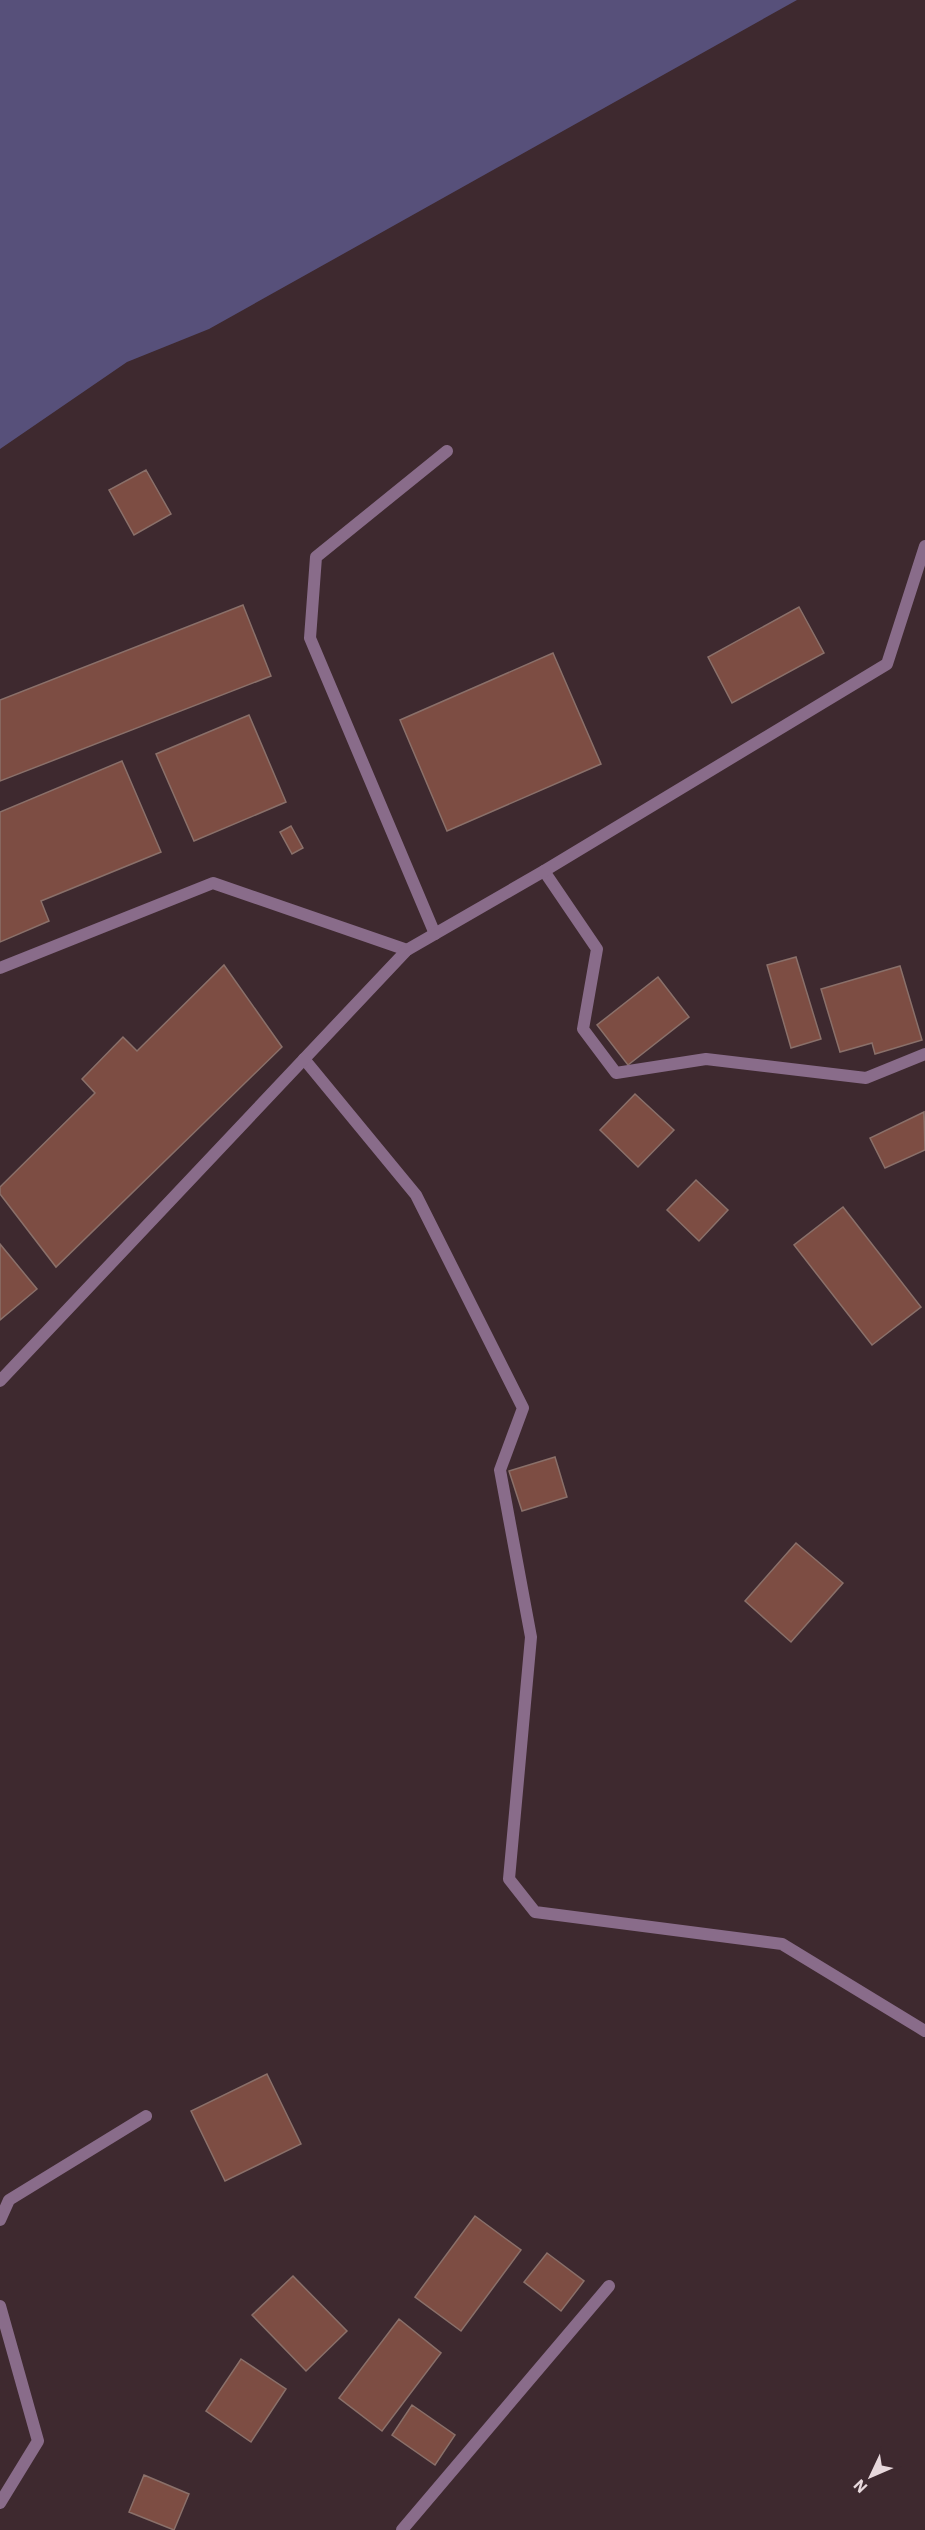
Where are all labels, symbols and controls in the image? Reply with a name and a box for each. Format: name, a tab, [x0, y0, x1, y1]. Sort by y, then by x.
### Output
north arrow	[841, 2446, 901, 2506]
text: N	[849, 2475, 871, 2498]

